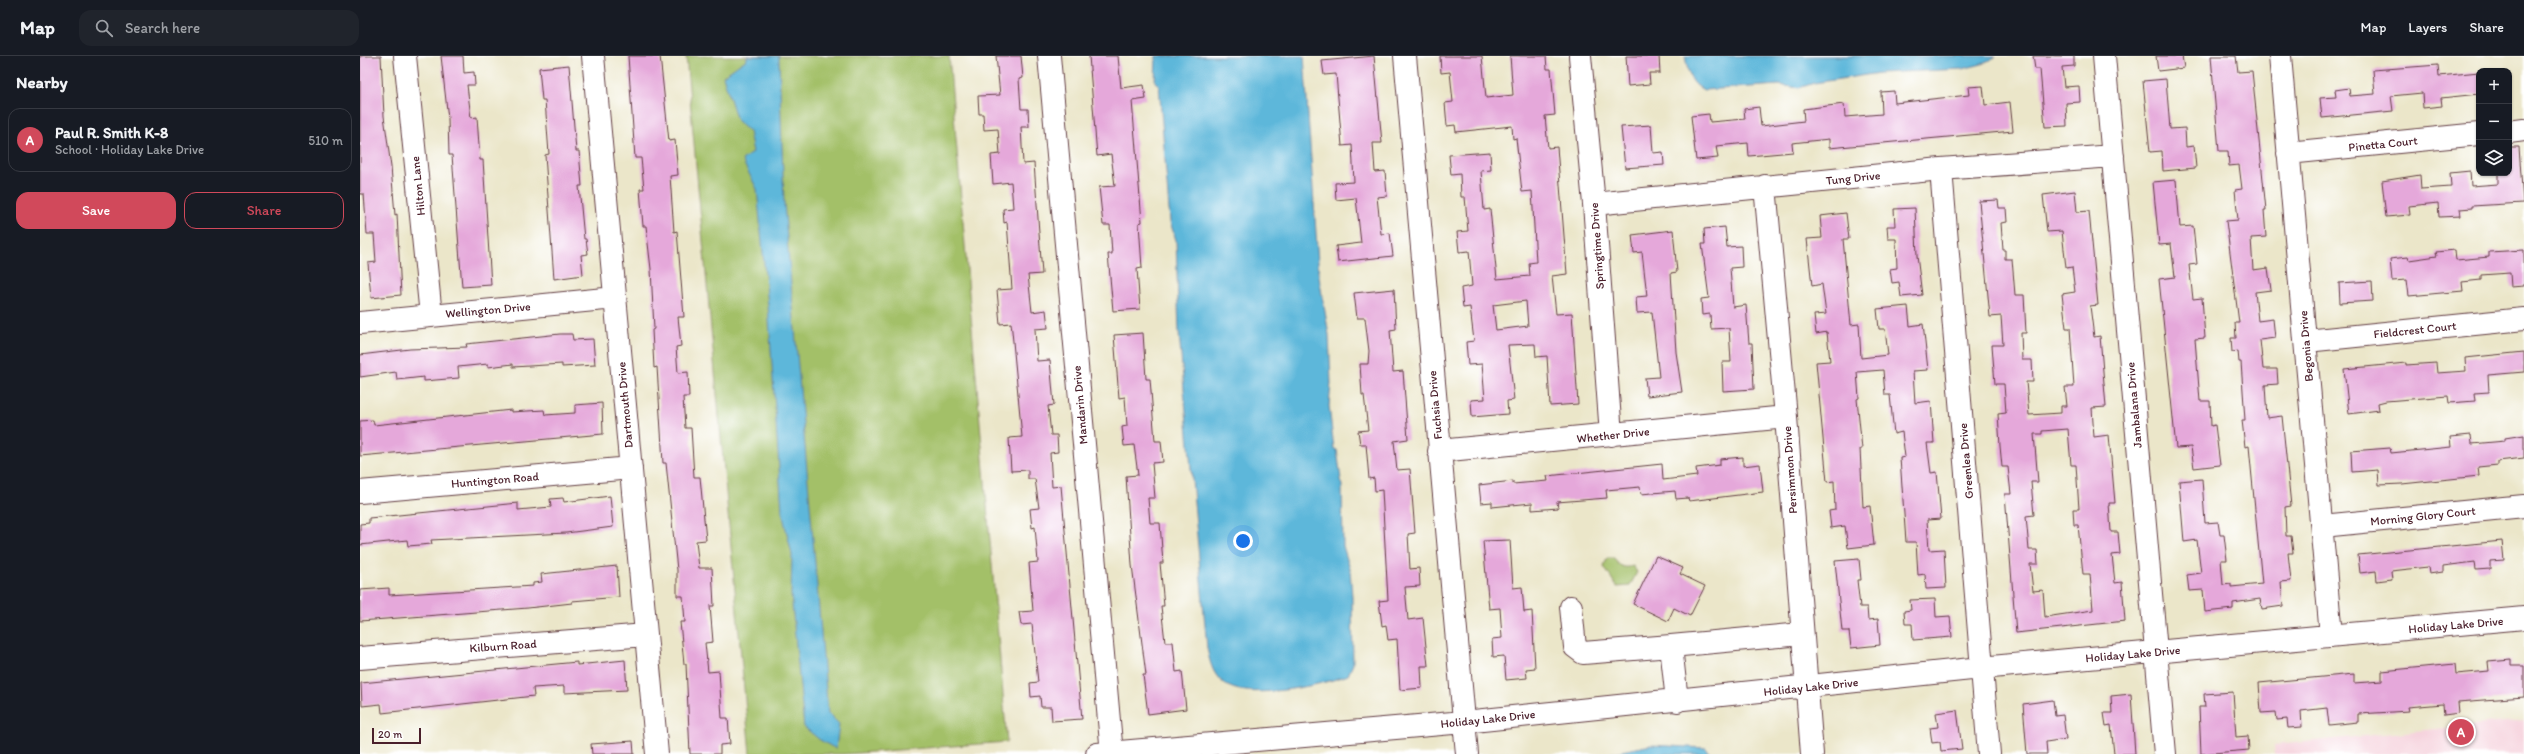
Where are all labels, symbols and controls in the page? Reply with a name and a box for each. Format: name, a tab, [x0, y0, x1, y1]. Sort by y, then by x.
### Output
search box	[79, 10, 359, 46]
text: Map	[20, 16, 55, 39]
icon: search	[93, 17, 115, 39]
text: Search here	[125, 19, 200, 37]
text: Map	[2361, 19, 2386, 36]
text: Layers	[2408, 19, 2447, 36]
text: Share	[2469, 19, 2504, 36]
map controls	[2476, 68, 2512, 176]
button: +	[2476, 68, 2512, 104]
text: Nearby	[16, 72, 68, 92]
button: −	[2476, 104, 2512, 140]
text: Paul R. Smith K-8	[55, 124, 168, 142]
text: A	[26, 133, 34, 148]
text: 510 m	[308, 133, 343, 148]
street label: Pinetta Court	[2348, 133, 2419, 155]
button: layers	[2476, 140, 2512, 176]
text: School · Holiday Lake Drive	[55, 142, 204, 157]
street label: Hilton Lane	[408, 155, 428, 216]
street label: Tung Drive	[1825, 168, 1881, 188]
button: Save	[16, 192, 176, 229]
button: Share	[184, 192, 344, 229]
street label: Springtime Drive	[1587, 202, 1607, 290]
street label: Wellington Drive	[445, 299, 532, 321]
street label: Begonia Drive	[2296, 310, 2316, 382]
street label: Fieldcrest Court	[2373, 319, 2458, 341]
street label: Dartmouth Drive	[614, 361, 636, 449]
street label: Jambalana Drive	[2123, 361, 2145, 449]
street label: Mandarin Drive	[1070, 365, 1090, 445]
street label: Fuchsia Drive	[1425, 370, 1445, 440]
street label: Greenlea Drive	[1956, 422, 1976, 500]
street label: Whether Drive	[1576, 424, 1650, 446]
street label: Persimmon Drive	[1780, 425, 1800, 514]
street label: Huntington Road	[450, 469, 540, 491]
street label: Morning Glory Court	[2370, 503, 2477, 528]
your location	[1233, 531, 1253, 551]
street label: Holiday Lake Drive	[2408, 614, 2504, 636]
street label: Kilburn Road	[469, 637, 538, 655]
street label: Holiday Lake Drive	[2085, 643, 2181, 665]
street label: Holiday Lake Drive	[1763, 675, 1859, 699]
street label: Holiday Lake Drive	[1440, 707, 1536, 731]
pin: A	[2448, 717, 2474, 747]
scale bar	[372, 726, 421, 745]
text: 20 m	[378, 728, 402, 741]

